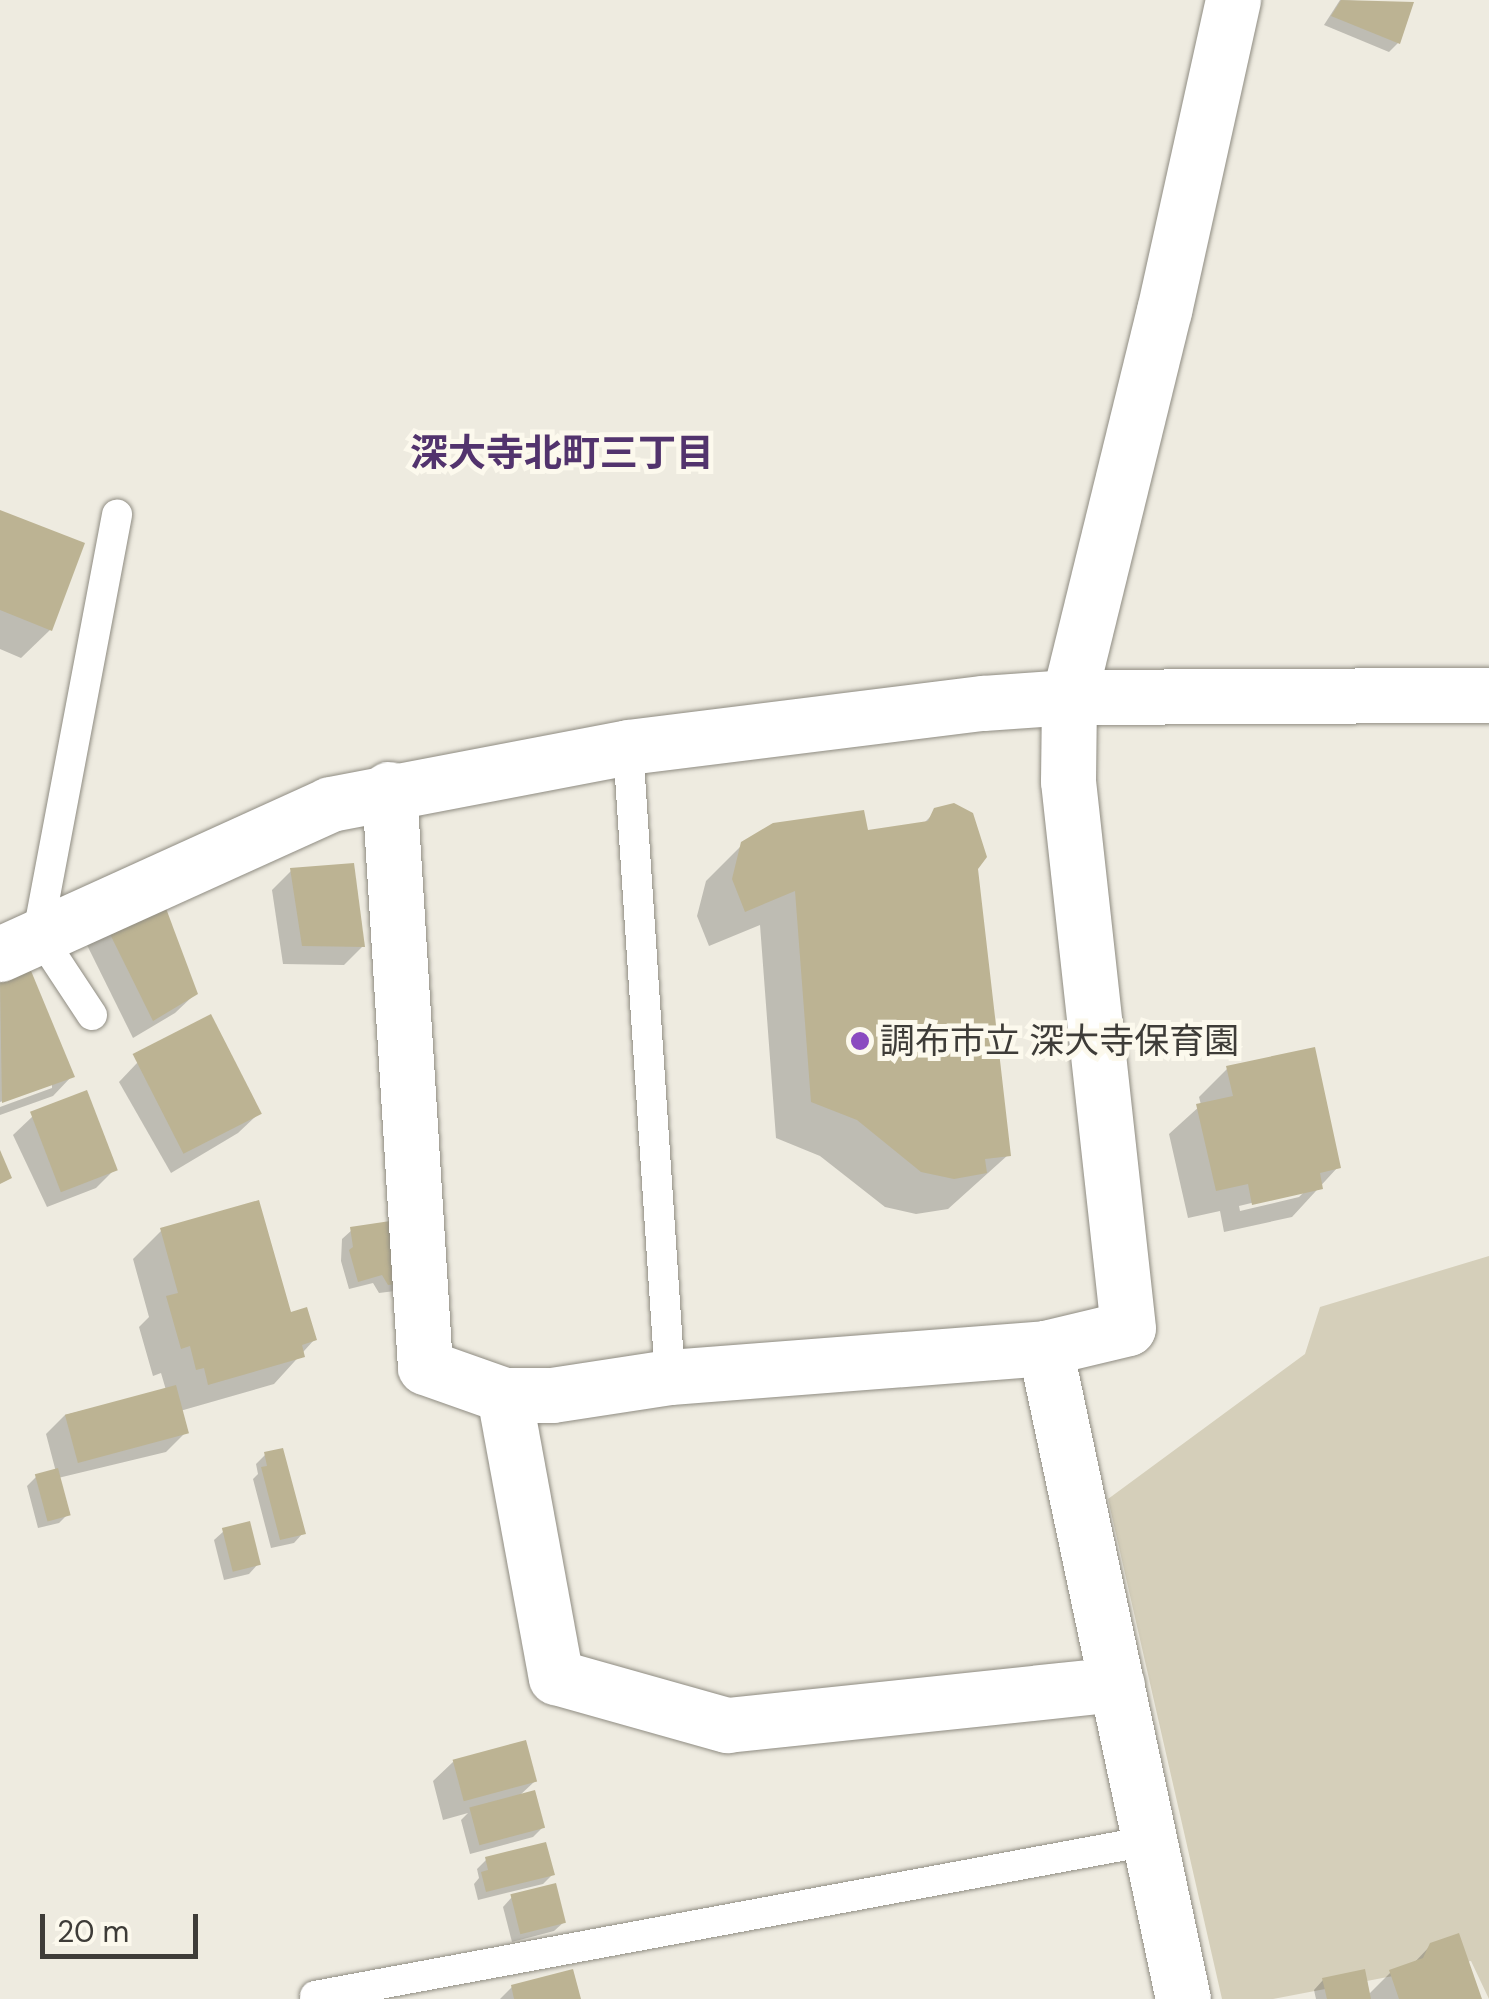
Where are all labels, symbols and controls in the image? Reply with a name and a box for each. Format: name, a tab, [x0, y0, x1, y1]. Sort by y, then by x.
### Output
district label: 深大寺北町三丁目	[410, 431, 714, 477]
place label: 調布市立 深大寺保育園	[880, 1020, 1239, 1062]
marker: 調布市立 深大寺保育園	[849, 1030, 871, 1052]
scale bar	[45, 1894, 202, 1956]
text: 20 m	[57, 1912, 129, 1951]

